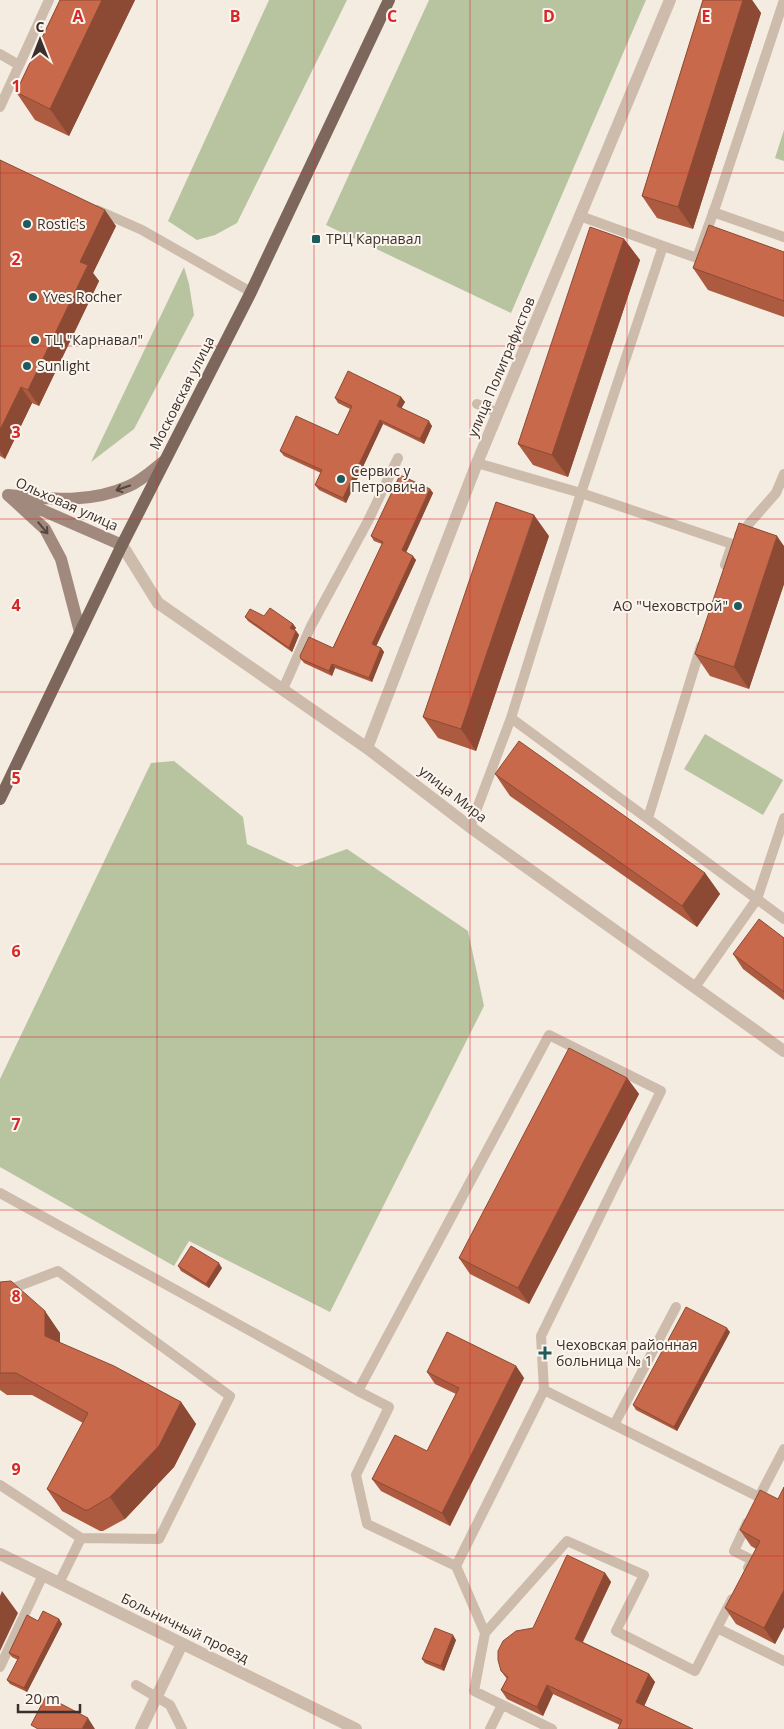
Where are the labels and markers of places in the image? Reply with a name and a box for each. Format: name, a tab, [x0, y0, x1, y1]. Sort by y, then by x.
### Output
place label: Rostic's	[37, 214, 86, 233]
marker: Rostic's	[21, 218, 33, 230]
place label: ТРЦ Карнавал	[326, 229, 421, 248]
marker: ТРЦ Карнавал	[310, 233, 322, 245]
place label: Yves Rocher	[43, 287, 122, 306]
marker: Yves Rocher	[27, 291, 39, 303]
place label: ТЦ "Карнавал"	[45, 330, 143, 349]
marker: ТЦ "Карнавал"	[29, 334, 41, 346]
place label: Sunlight	[37, 356, 90, 375]
marker: Sunlight	[21, 360, 33, 372]
place label: Сервис у Петровича	[351, 461, 426, 496]
marker: Сервис у Петровича	[335, 473, 347, 485]
place label: АО "Чеховстрой"	[613, 596, 728, 615]
marker: АО "Чеховстрой"	[732, 600, 744, 612]
place label: Чеховская районная больница № 1	[556, 1335, 697, 1370]
marker: Чеховская районная больница № 1	[538, 1346, 552, 1360]

